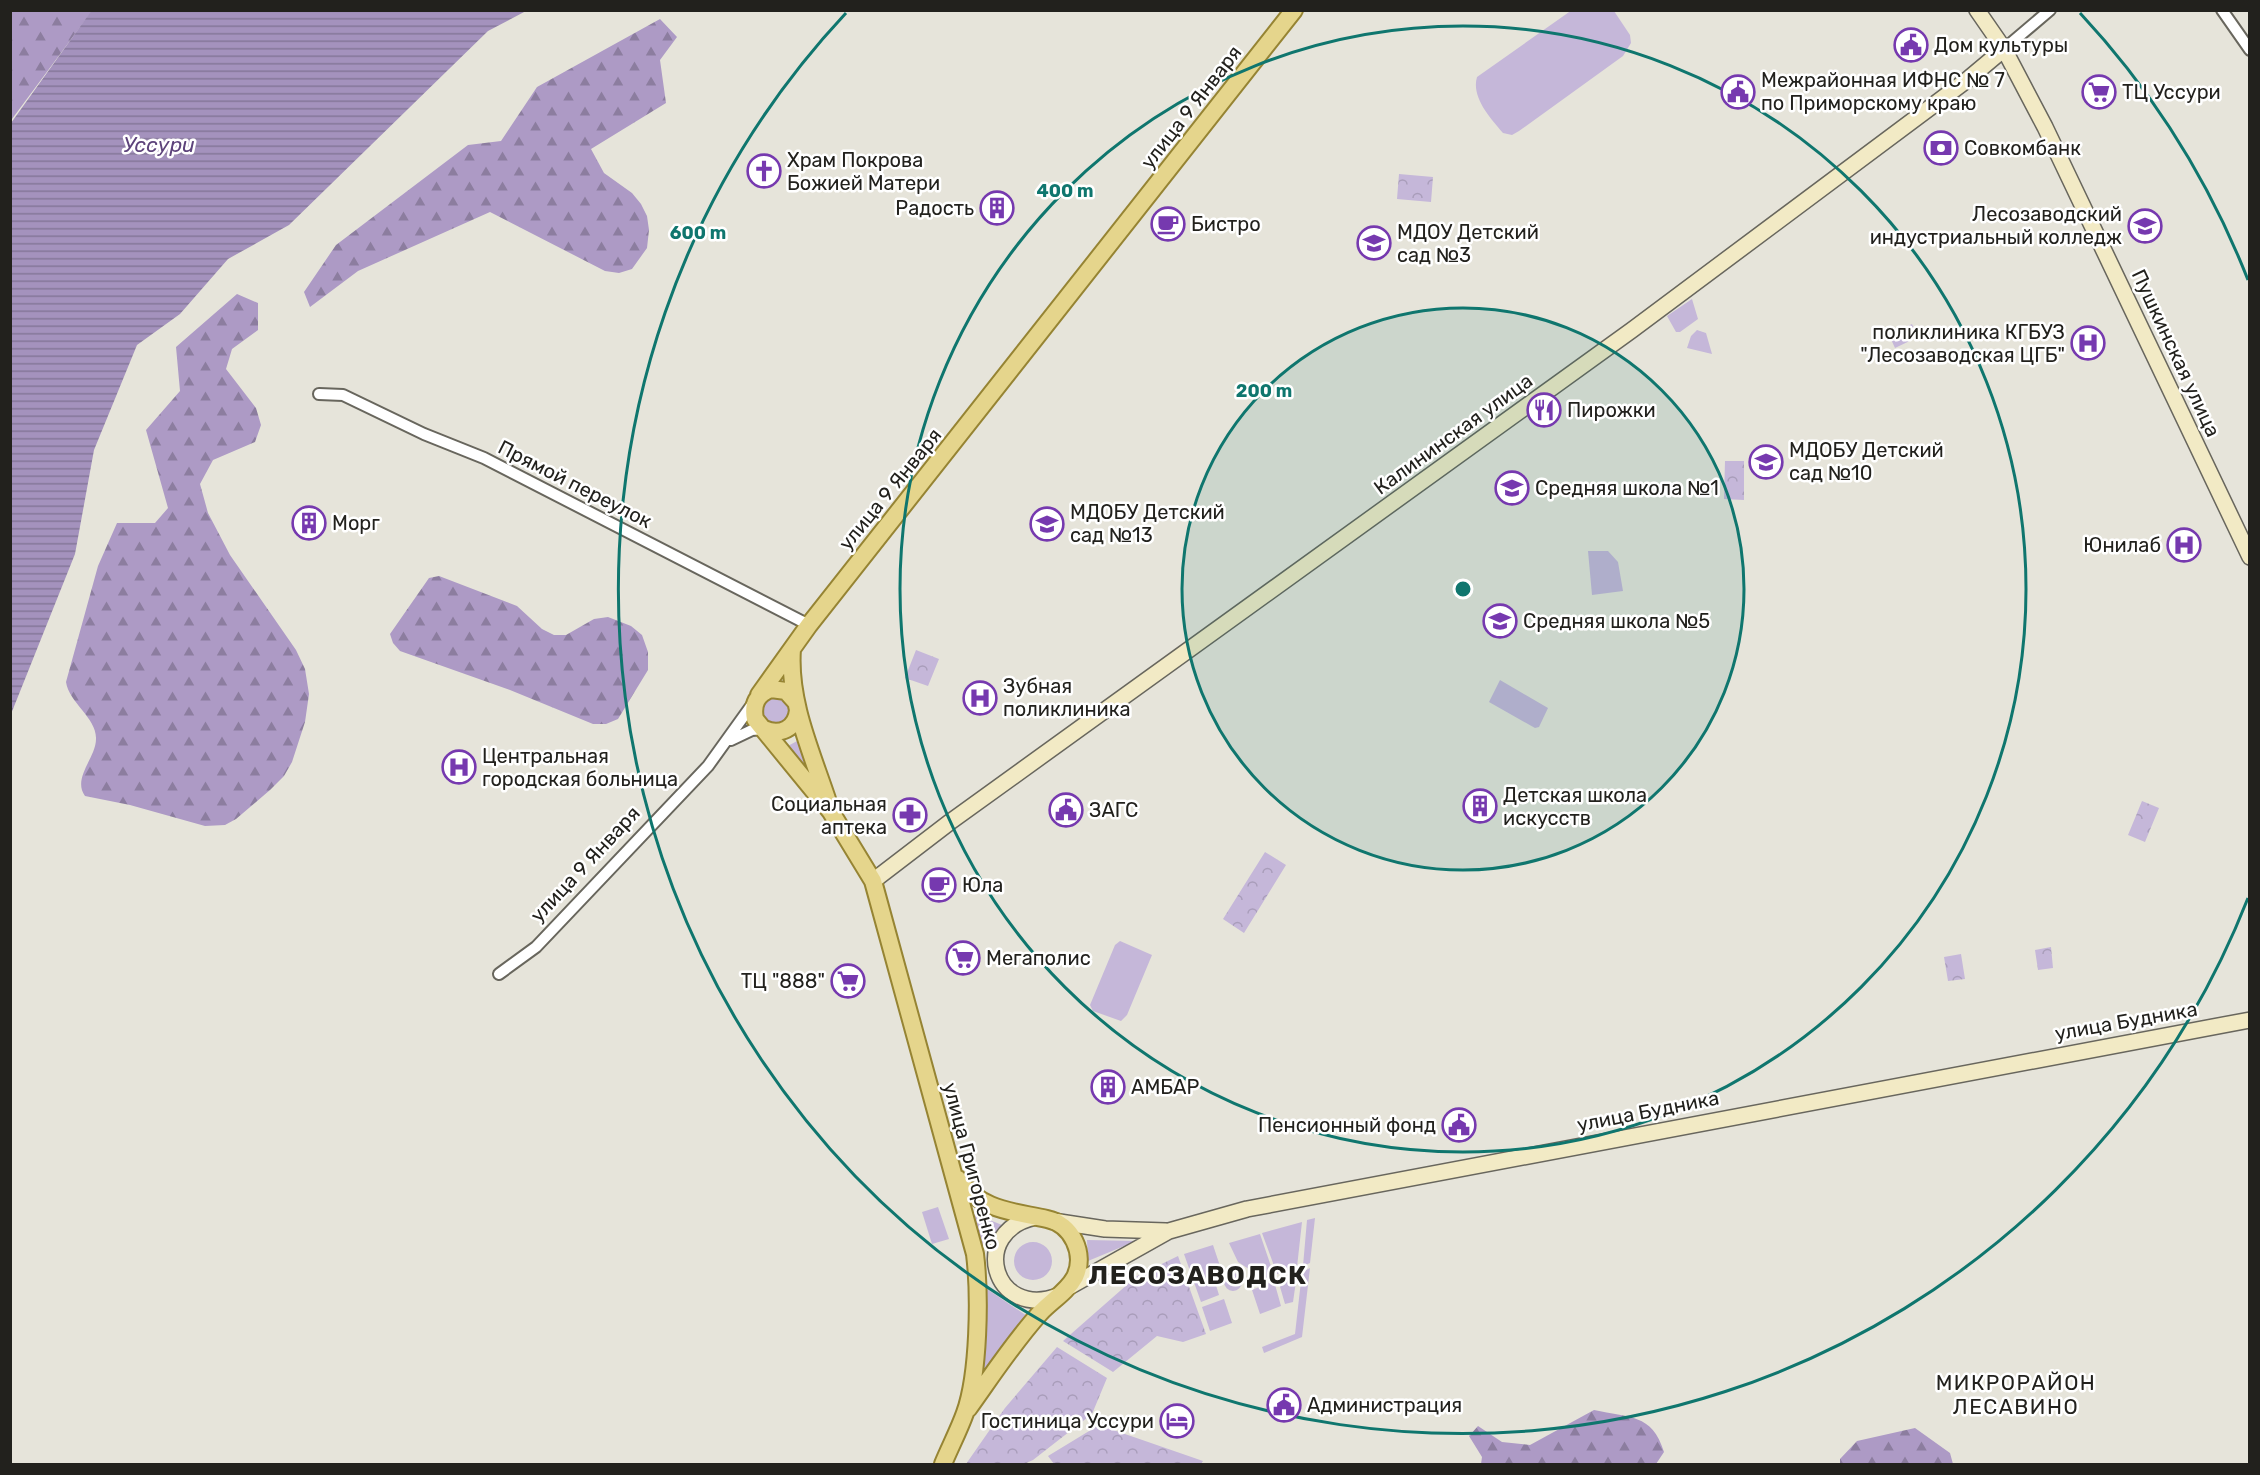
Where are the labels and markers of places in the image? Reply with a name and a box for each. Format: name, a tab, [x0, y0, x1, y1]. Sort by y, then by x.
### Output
public building icon: Дом культуры	[1893, 27, 1929, 63]
place label: Дом культуры	[1934, 33, 2068, 57]
place label: Межрайонная ИФНС № 7 по Приморскому краю	[1761, 68, 2005, 115]
public building icon: Межрайонная ИФНС № 7 по Приморскому краю	[1720, 74, 1756, 110]
supermarket icon: ТЦ Уссури	[2081, 74, 2117, 110]
place label: ТЦ Уссури	[2122, 80, 2221, 104]
bank icon: Совкомбанк	[1923, 130, 1959, 166]
place label: Совкомбанк	[1964, 136, 2081, 160]
place label: Храм Покрова Божией Матери	[787, 148, 940, 195]
church icon: Храм Покрова Божией Матери	[746, 153, 782, 189]
building icon: Радость	[979, 190, 1015, 226]
place label: Радость	[895, 196, 974, 220]
place label: Лесозаводский индустриальный колледж	[1870, 202, 2122, 249]
cafe icon: Бистро	[1150, 206, 1186, 242]
school or university icon: Лесозаводский индустриальный колледж	[2127, 208, 2163, 244]
place label: Бистро	[1191, 212, 1261, 236]
place label: МДОУ Детский сад №3	[1397, 220, 1539, 267]
school or university icon: МДОУ Детский сад №3	[1356, 225, 1392, 261]
place label: поликлиника КГБУЗ "Лесозаводская ЦГБ"	[1860, 320, 2065, 367]
hospital icon: поликлиника КГБУЗ "Лесозаводская ЦГБ"	[2070, 325, 2106, 361]
restaurant icon: Пирожки	[1526, 392, 1562, 428]
place label: Пирожки	[1567, 398, 1656, 422]
place label: МДОБУ Детский сад №10	[1789, 438, 1944, 485]
school or university icon: МДОБУ Детский сад №10	[1748, 444, 1784, 480]
school or university icon: Средняя школа №1	[1494, 470, 1530, 506]
place label: Средняя школа №1	[1535, 476, 1719, 500]
place label: МДОБУ Детский сад №13	[1070, 500, 1225, 547]
building icon: Морг	[291, 505, 327, 541]
school or university icon: МДОБУ Детский сад №13	[1029, 506, 1065, 542]
place label: Морг	[332, 511, 380, 535]
hospital icon: Юнилаб	[2166, 527, 2202, 563]
place label: Юнилаб	[2083, 533, 2161, 557]
centre of rings	[1453, 579, 1473, 599]
school or university icon: Средняя школа №5	[1482, 603, 1518, 639]
place label: Средняя школа №5	[1523, 609, 1710, 633]
place label: Зубная поликлиника	[1003, 674, 1131, 721]
hospital icon: Зубная поликлиника	[962, 680, 998, 716]
place label: Центральная городская больница	[482, 744, 678, 791]
hospital icon: Центральная городская больница	[441, 749, 477, 785]
place label: Детская школа искусств	[1503, 783, 1647, 830]
building icon: Детская школа искусств	[1462, 788, 1498, 824]
place label: Социальная аптека	[771, 792, 887, 839]
public building icon: ЗАГС	[1048, 792, 1084, 828]
pharmacy icon: Социальная аптека	[892, 797, 928, 833]
place label: ЗАГС	[1089, 798, 1138, 822]
cafe icon: Юла	[921, 867, 957, 903]
place label: Юла	[962, 873, 1003, 897]
supermarket icon: Мегаполис	[945, 940, 981, 976]
place label: Мегаполис	[986, 946, 1091, 970]
supermarket icon: ТЦ "888"	[830, 963, 866, 999]
place label: ТЦ "888"	[741, 969, 825, 993]
building icon: АМБАР	[1090, 1069, 1126, 1105]
place label: АМБАР	[1131, 1075, 1199, 1099]
public building icon: Пенсионный фонд	[1441, 1107, 1477, 1143]
place label: Пенсионный фонд	[1258, 1113, 1436, 1137]
public building icon: Администрация	[1266, 1387, 1302, 1423]
place label: Администрация	[1307, 1393, 1462, 1417]
hotel icon: Гостиница Уссури	[1159, 1403, 1195, 1439]
place label: Гостиница Уссури	[981, 1409, 1154, 1433]

